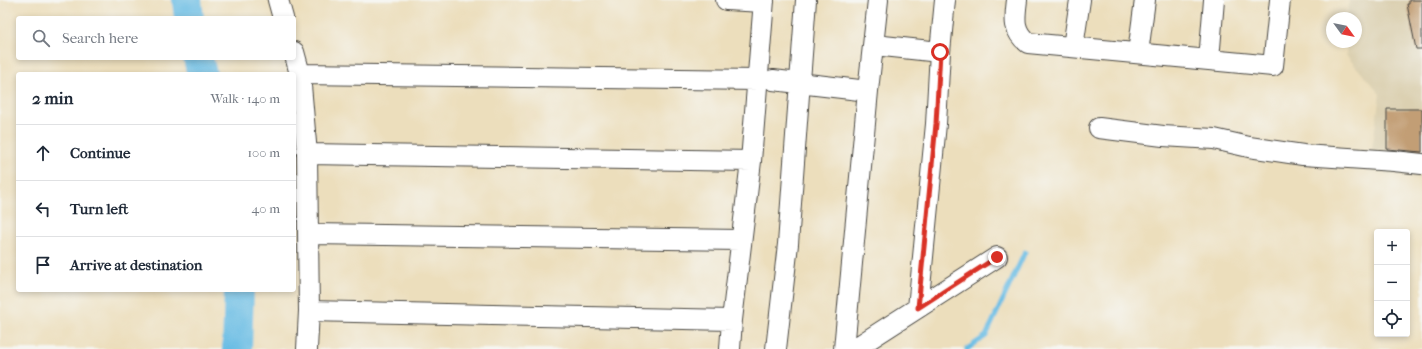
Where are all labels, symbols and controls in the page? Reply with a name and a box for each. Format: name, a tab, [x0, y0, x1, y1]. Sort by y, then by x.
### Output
north arrow	[1326, 12, 1362, 48]
search box	[16, 16, 296, 60]
icon: search	[30, 27, 52, 49]
text: Search here	[62, 29, 138, 47]
route start	[931, 43, 949, 61]
text: 2 min	[32, 88, 73, 108]
text: Walk · 140 m	[211, 91, 280, 106]
icon: ahead	[32, 142, 54, 164]
text: Continue	[70, 144, 130, 162]
text: 100 m	[247, 145, 280, 160]
icon: left	[32, 198, 54, 220]
text: Turn left	[70, 200, 128, 218]
text: 40 m	[252, 201, 280, 216]
map controls	[1374, 229, 1410, 337]
button: +	[1374, 229, 1410, 265]
route end	[988, 248, 1006, 266]
icon: arrive	[32, 254, 54, 276]
text: Arrive at destination	[70, 256, 202, 274]
button: −	[1374, 265, 1410, 301]
button: locate	[1374, 301, 1410, 337]

